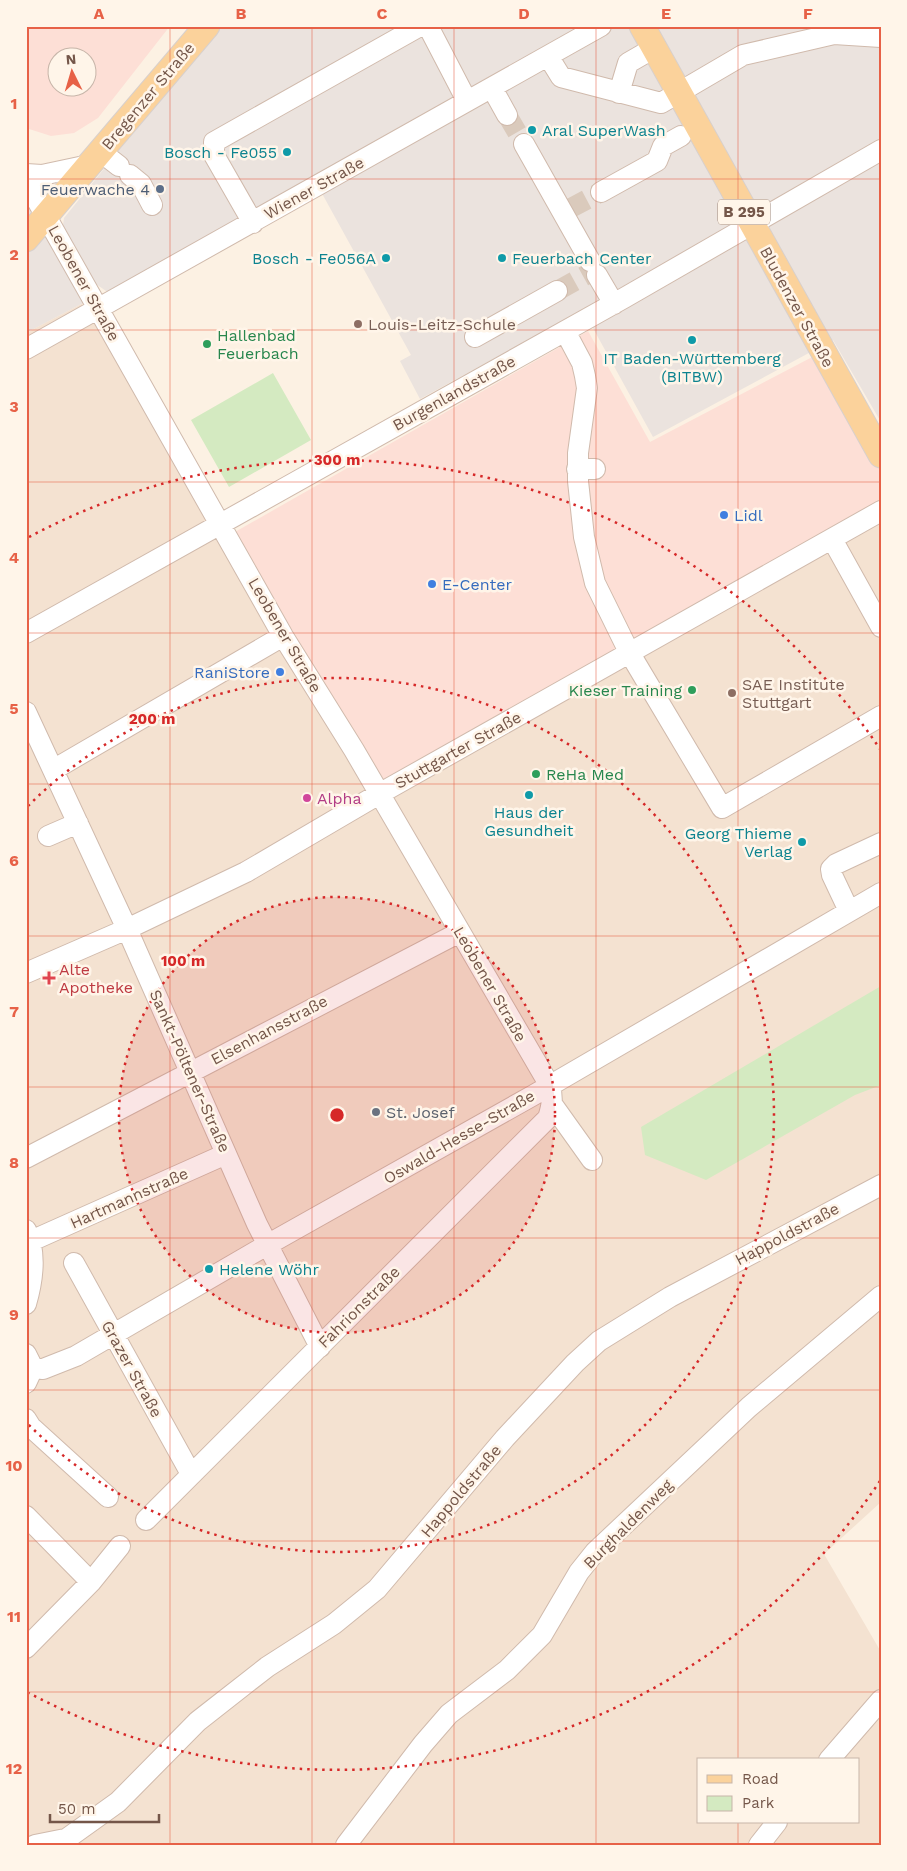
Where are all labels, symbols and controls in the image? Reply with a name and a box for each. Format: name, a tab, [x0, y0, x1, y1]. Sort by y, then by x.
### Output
text: A	[94, 4, 105, 23]
text: B	[236, 4, 247, 23]
text: C	[377, 4, 388, 23]
text: D	[518, 4, 530, 23]
text: E	[661, 4, 671, 23]
text: F	[803, 4, 813, 23]
street label: Bregenzer Straße	[98, 38, 198, 154]
north arrow	[48, 48, 98, 98]
text: N	[65, 51, 77, 67]
text: 1	[11, 94, 17, 113]
place label: Aral SuperWash	[542, 121, 666, 140]
marker: Aral SuperWash	[526, 124, 538, 136]
place label: Bosch - Fe055	[164, 143, 277, 162]
marker: Bosch - Fe055	[281, 146, 293, 158]
street label: Wiener Straße	[261, 153, 367, 223]
place label: Feuerwache 4	[41, 180, 150, 199]
marker: Feuerwache 4	[154, 183, 166, 195]
road number: B 295	[718, 200, 770, 224]
street label: Leobener Straße	[44, 222, 124, 344]
street label: Bludenzer Straße	[756, 243, 838, 371]
text: 2	[9, 245, 19, 264]
place label: Bosch - Fe056A	[252, 249, 376, 268]
place label: Feuerbach Center	[512, 249, 652, 268]
marker: Bosch - Fe056A	[380, 252, 392, 264]
marker: Feuerbach Center	[496, 252, 508, 264]
place label: Louis-Leitz-Schule	[368, 315, 516, 334]
marker: Louis-Leitz-Schule	[352, 318, 364, 330]
place label: Hallenbad Feuerbach	[217, 326, 299, 363]
marker: IT Baden-Württemberg (BITBW)	[686, 334, 698, 346]
marker: Hallenbad Feuerbach	[201, 338, 213, 350]
place label: IT Baden-Württemberg (BITBW)	[603, 349, 781, 386]
street label: Burgenlandstraße	[389, 351, 519, 435]
text: 3	[9, 397, 19, 416]
text: 300 m	[314, 451, 360, 469]
place label: Lidl	[734, 506, 763, 525]
marker: Lidl	[718, 509, 730, 521]
text: 4	[9, 548, 19, 567]
street label: Leobener Straße	[244, 574, 326, 696]
place label: E-Center	[442, 575, 513, 594]
marker: E-Center	[426, 578, 438, 590]
place label: RaniStore	[194, 663, 270, 682]
marker: RaniStore	[274, 666, 286, 678]
place label: SAE Institute Stuttgart	[742, 675, 845, 712]
place label: Kieser Training	[568, 681, 682, 700]
marker: Kieser Training	[686, 684, 698, 696]
marker: SAE Institute Stuttgart	[726, 687, 738, 699]
text: 5	[9, 699, 19, 718]
street label: Stuttgarter Straße	[391, 707, 525, 793]
text: 200 m	[129, 710, 175, 728]
place label: ReHa Med	[546, 765, 624, 784]
marker: ReHa Med	[530, 768, 542, 780]
place label: Alpha	[317, 789, 361, 808]
marker: Haus der Gesundheit	[523, 789, 535, 801]
marker: Alpha	[301, 792, 313, 804]
place label: Haus der Gesundheit	[484, 803, 574, 840]
place label: Georg Thieme Verlag	[685, 824, 792, 861]
marker: Georg Thieme Verlag	[796, 836, 808, 848]
text: 6	[9, 851, 19, 870]
street label: Leobener Straße	[449, 923, 531, 1045]
text: 100 m	[161, 952, 205, 970]
place label: Alte Apotheke	[59, 960, 133, 997]
marker: Alte Apotheke	[43, 972, 55, 984]
street label: Sankt-Pöltener-Straße	[145, 987, 235, 1155]
street label: Elsenhansstraße	[207, 991, 331, 1069]
text: 7	[9, 1002, 19, 1021]
street label: Oswald-Hesse-Straße	[380, 1086, 538, 1188]
place label: St. Josef	[386, 1103, 455, 1122]
centre of rings	[328, 1106, 346, 1124]
marker: St. Josef	[370, 1106, 382, 1118]
text: 8	[9, 1153, 19, 1172]
street label: Hartmannstraße	[67, 1163, 191, 1233]
street label: Happoldstraße	[732, 1199, 842, 1269]
place label: Helene Wöhr	[219, 1260, 320, 1279]
street label: Fahrionstraße	[314, 1262, 404, 1352]
marker: Helene Wöhr	[203, 1263, 215, 1275]
text: 9	[9, 1305, 19, 1324]
street label: Grazer Straße	[98, 1317, 166, 1421]
street label: Happoldstraße	[417, 1441, 505, 1541]
text: 10	[5, 1456, 23, 1475]
street label: Burghaldenweg	[579, 1475, 677, 1573]
text: 11	[7, 1607, 21, 1626]
legend	[697, 1758, 860, 1824]
text: 12	[6, 1759, 22, 1778]
text: Road	[742, 1770, 779, 1788]
scale bar	[50, 1791, 159, 1823]
text: Park	[742, 1794, 775, 1812]
text: 50 m	[58, 1800, 95, 1818]

